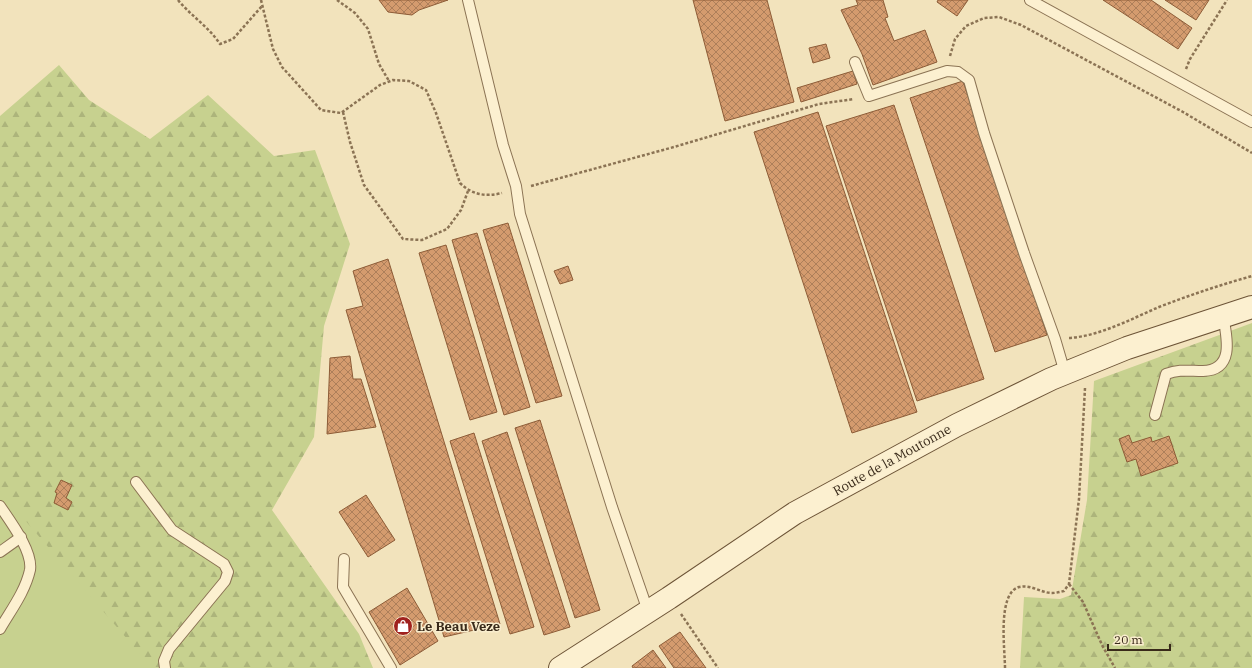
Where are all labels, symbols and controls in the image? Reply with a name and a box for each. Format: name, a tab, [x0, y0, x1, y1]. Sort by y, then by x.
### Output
street label: Route de la Moutonne	[830, 420, 954, 500]
shop icon: Le Beau Veze	[392, 615, 414, 637]
place label: Le Beau Veze	[417, 618, 500, 635]
scale bar	[1108, 626, 1170, 652]
text: 20 m	[1114, 632, 1143, 647]

